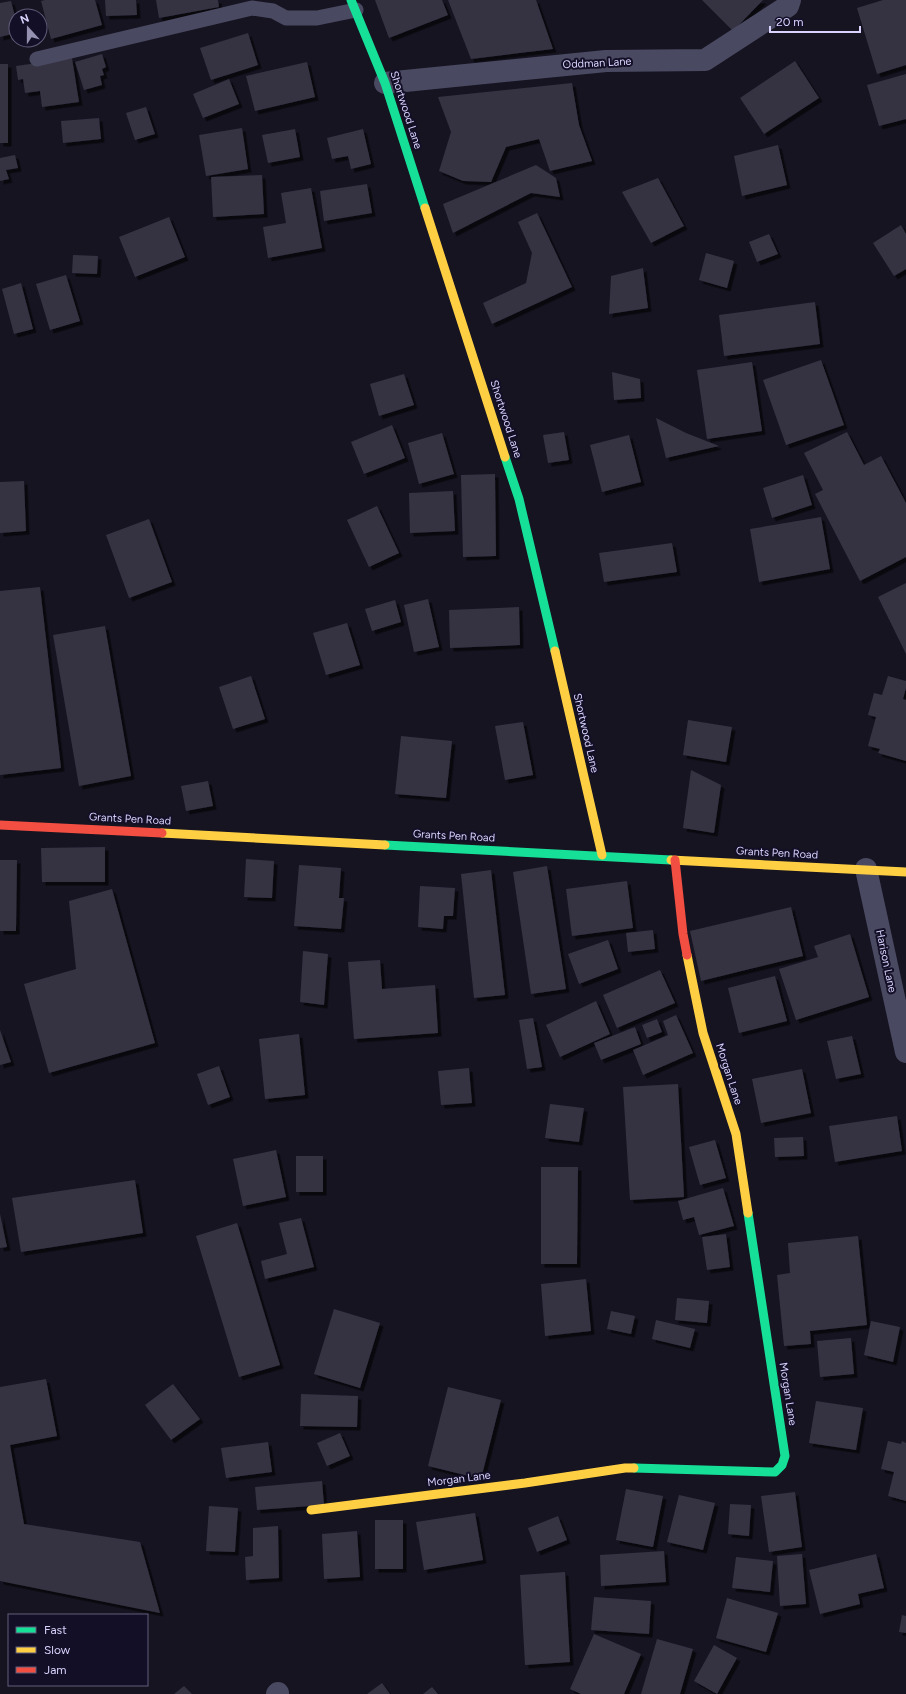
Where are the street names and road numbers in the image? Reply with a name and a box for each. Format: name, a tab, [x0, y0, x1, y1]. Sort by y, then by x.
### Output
street label: Oddman Lane	[562, 55, 632, 71]
street label: Shortwood Lane	[387, 69, 425, 151]
street label: Shortwood Lane	[487, 378, 525, 460]
street label: Shortwood Lane	[571, 692, 601, 774]
street label: Grants Pen Road	[89, 810, 171, 828]
street label: Grants Pen Road	[413, 827, 495, 845]
street label: Grants Pen Road	[736, 844, 818, 862]
street label: Harison Lane	[873, 928, 899, 994]
street label: Morgan Lane	[713, 1042, 745, 1106]
street label: Morgan Lane	[777, 1361, 799, 1427]
street label: Morgan Lane	[427, 1469, 491, 1489]

